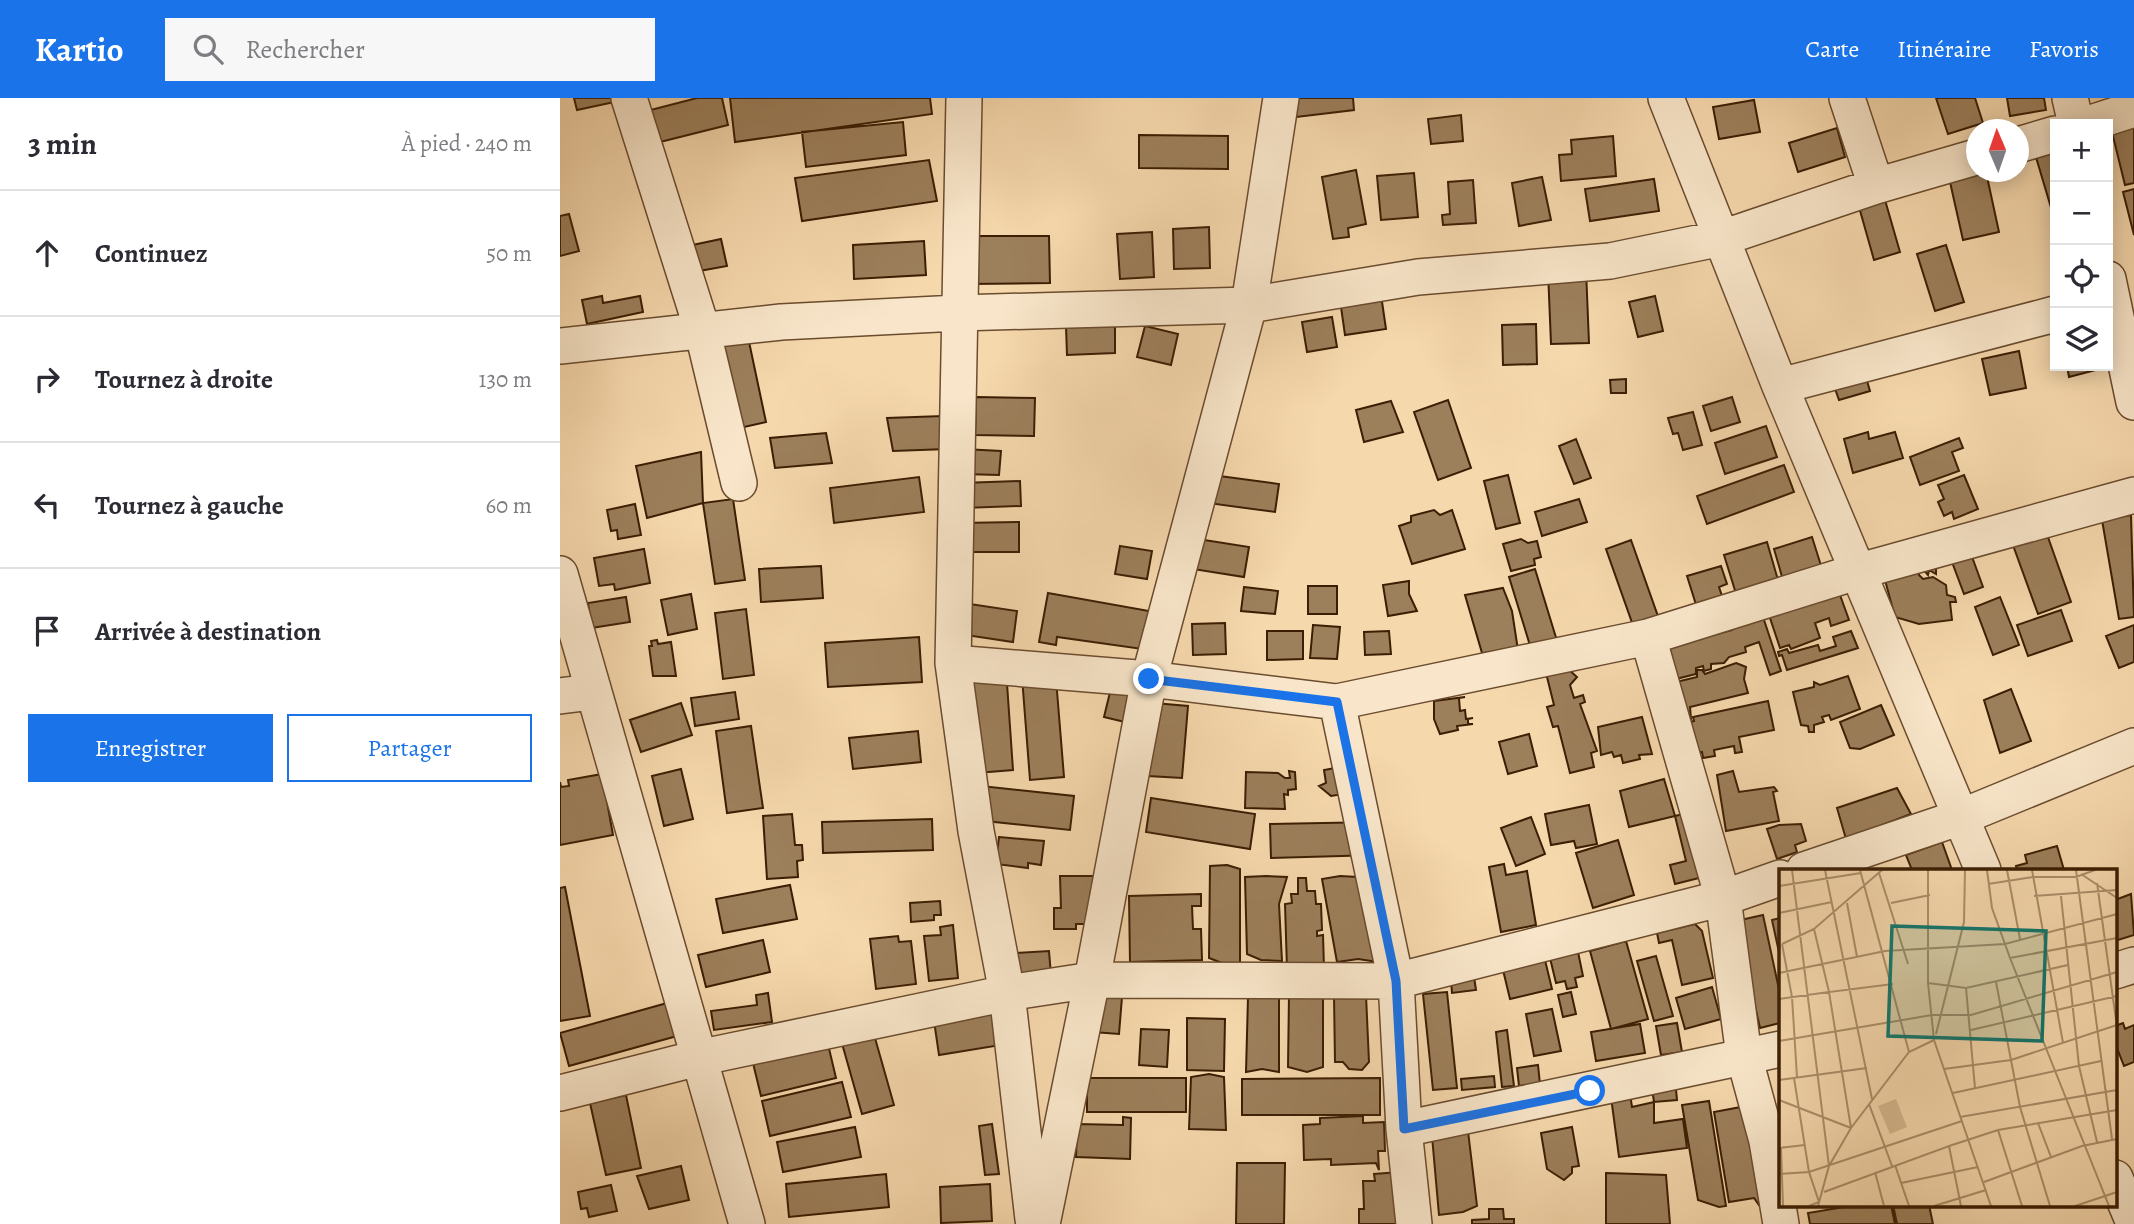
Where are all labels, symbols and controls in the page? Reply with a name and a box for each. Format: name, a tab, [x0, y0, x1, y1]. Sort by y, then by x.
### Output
search box	[165, 18, 655, 81]
text: Kartio	[35, 27, 123, 72]
icon: search	[189, 30, 227, 68]
text: Rechercher	[245, 32, 365, 67]
text: Carte	[1805, 33, 1859, 65]
text: Itinéraire	[1897, 33, 1991, 65]
text: Favoris	[2029, 33, 2099, 65]
north arrow	[1966, 119, 2029, 182]
map controls	[2050, 119, 2113, 371]
button: +	[2050, 119, 2113, 182]
text: 3 min	[28, 124, 97, 164]
text: À pied · 240 m	[402, 128, 532, 159]
button: −	[2050, 182, 2113, 245]
icon: ahead	[28, 234, 66, 272]
text: Continuez	[95, 236, 208, 271]
text: 50 m	[486, 238, 532, 269]
button: locate	[2050, 245, 2113, 308]
button: layers	[2050, 308, 2113, 371]
icon: right	[28, 360, 66, 398]
text: Tournez à droite	[95, 362, 273, 397]
text: 130 m	[479, 364, 532, 395]
icon: left	[28, 486, 66, 524]
text: Tournez à gauche	[95, 488, 284, 523]
text: 60 m	[485, 490, 532, 521]
icon: arrive	[28, 612, 66, 650]
text: Arrivée à destination	[95, 614, 321, 649]
route end	[1133, 663, 1164, 694]
button: Enregistrer	[28, 714, 273, 782]
button: Partager	[287, 714, 532, 782]
inset map	[1779, 869, 2116, 1206]
route start	[1574, 1075, 1605, 1106]

